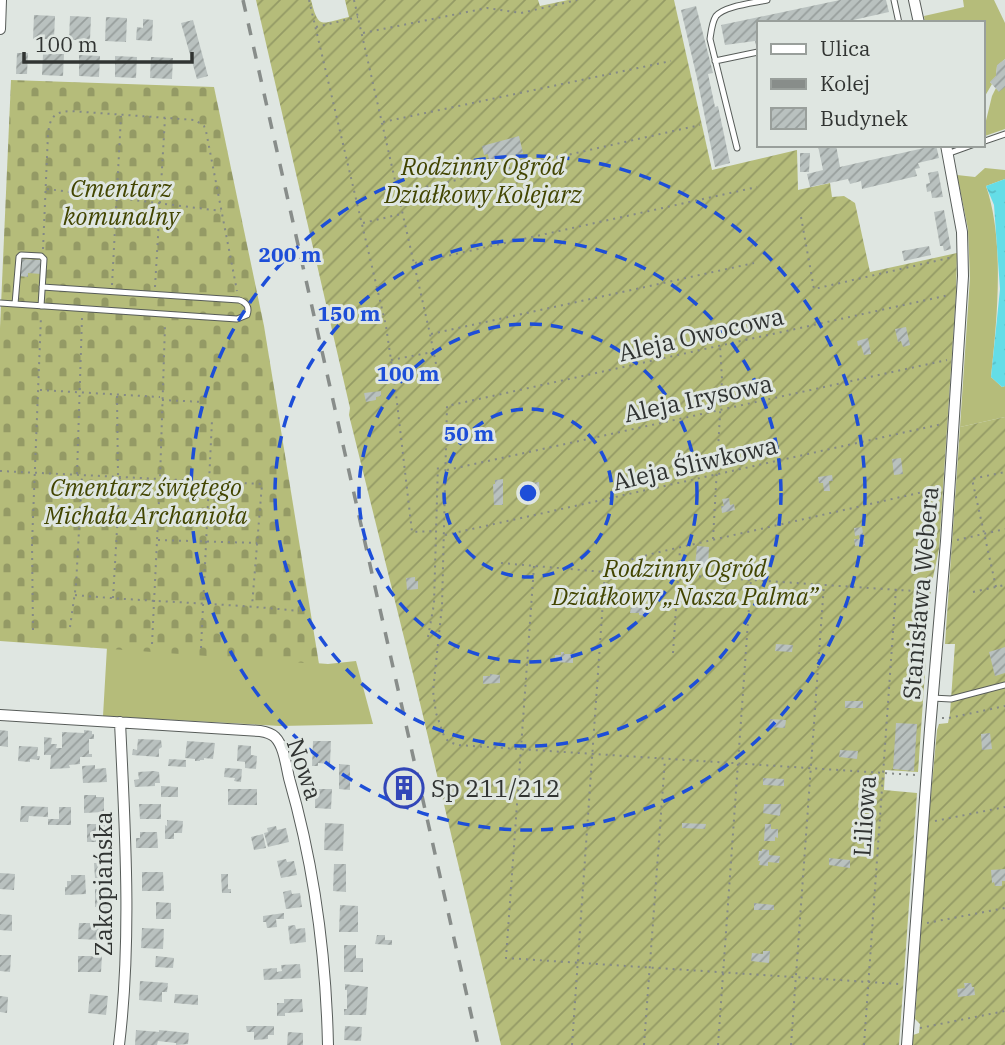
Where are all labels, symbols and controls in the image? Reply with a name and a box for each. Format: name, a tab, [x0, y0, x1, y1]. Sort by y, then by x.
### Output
scale bar	[24, 21, 192, 65]
legend	[757, 21, 984, 147]
text: 100 m	[35, 30, 98, 58]
text: Ulica	[820, 34, 871, 62]
text: Kolej	[820, 69, 870, 97]
text: Budynek	[820, 104, 909, 132]
park label: Rodzinny Ogród Działkowy Kolejarz	[383, 150, 583, 210]
park label: Cmentarz komunalny	[63, 172, 181, 232]
text: 200 m	[258, 240, 322, 268]
text: 150 m	[317, 299, 381, 327]
street label: Aleja Owocowa	[615, 299, 787, 369]
text: 100 m	[376, 359, 440, 387]
street label: Aleja Irysowa	[621, 367, 775, 429]
text: 50 m	[444, 419, 494, 447]
street label: Aleja Śliwkowa	[609, 428, 781, 498]
park label: Cmentarz świętego Michała Archanioła	[43, 471, 248, 531]
centre of rings	[516, 481, 540, 505]
street label: Stanisława Webera	[895, 485, 945, 701]
park label: Rodzinny Ogród Działkowy „Nasza Palma”	[551, 552, 820, 612]
street label: Nowa	[280, 734, 330, 804]
building icon: Sp 211/212	[383, 767, 425, 809]
place label: Sp 211/212	[431, 772, 560, 804]
street label: Liliowa	[845, 774, 883, 858]
street label: Zakopiańska	[87, 811, 119, 957]

